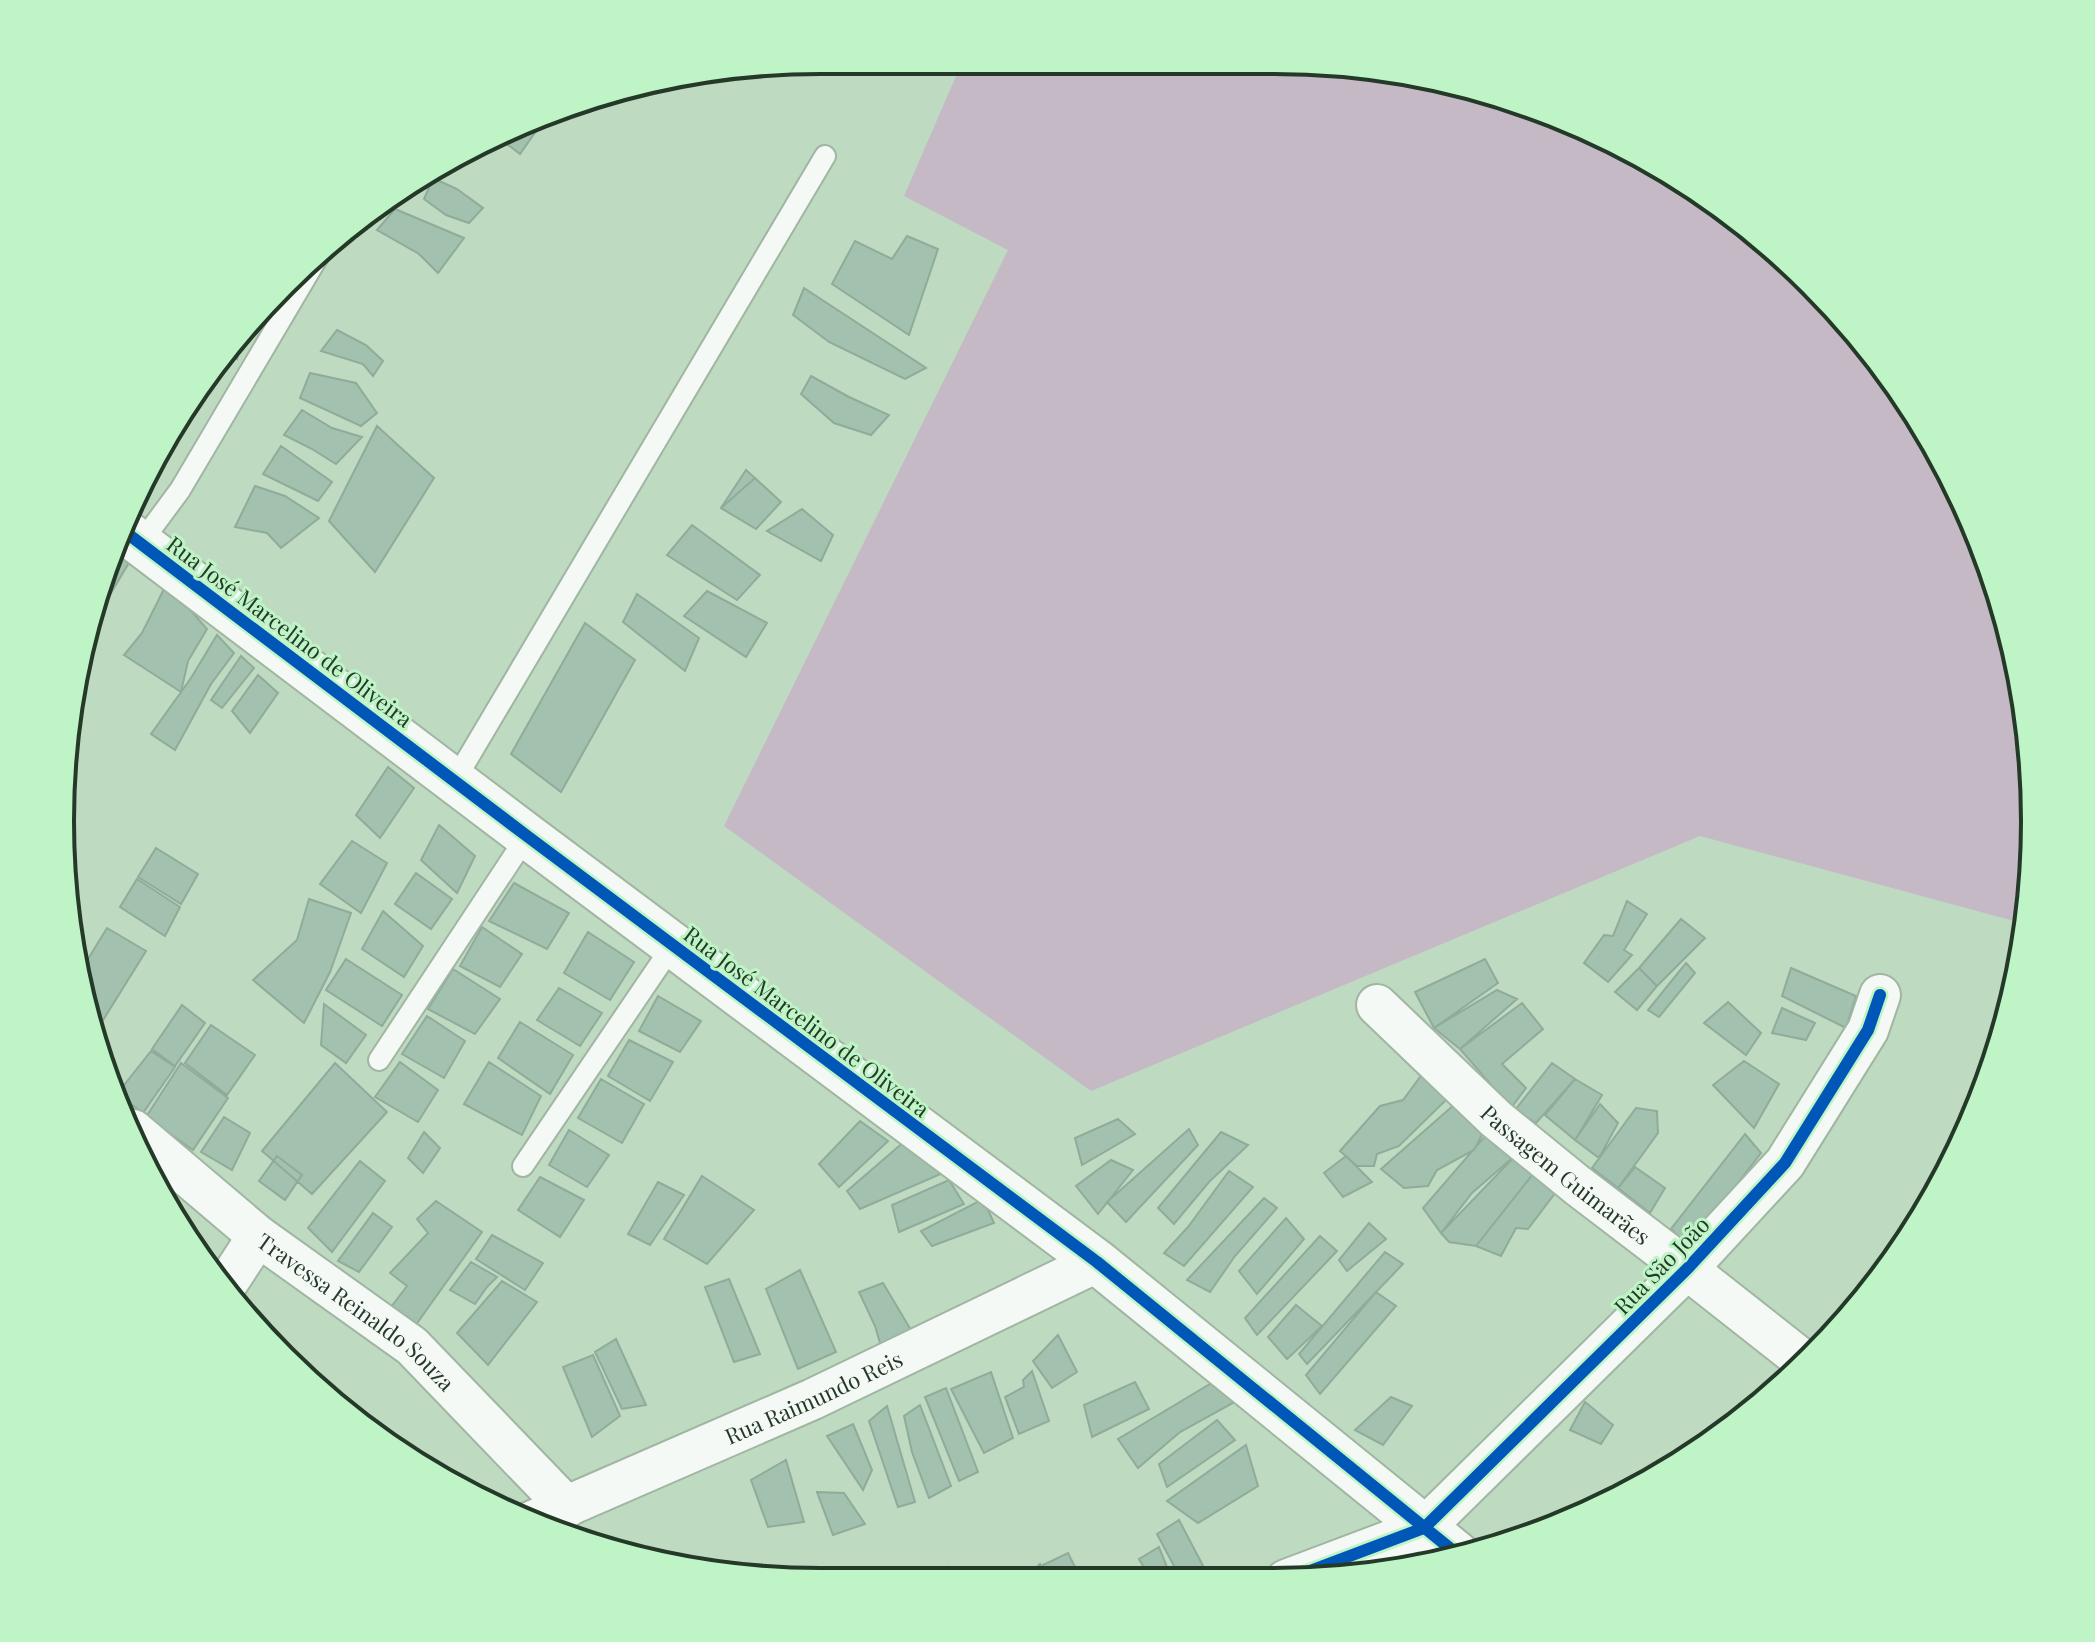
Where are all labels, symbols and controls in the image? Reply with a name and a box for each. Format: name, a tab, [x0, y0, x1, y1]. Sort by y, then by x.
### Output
street label: Rua José Marcelino de Oliveira	[161, 529, 419, 733]
street label: Rua José Marcelino de Oliveira	[678, 919, 936, 1123]
street label: Passagem Guimarães	[1475, 1098, 1657, 1251]
street label: Rua São João	[1607, 1209, 1715, 1321]
street label: Travessa Reinaldo Souza	[252, 1225, 462, 1397]
street label: Rua Raimundo Reis	[720, 1343, 907, 1451]

